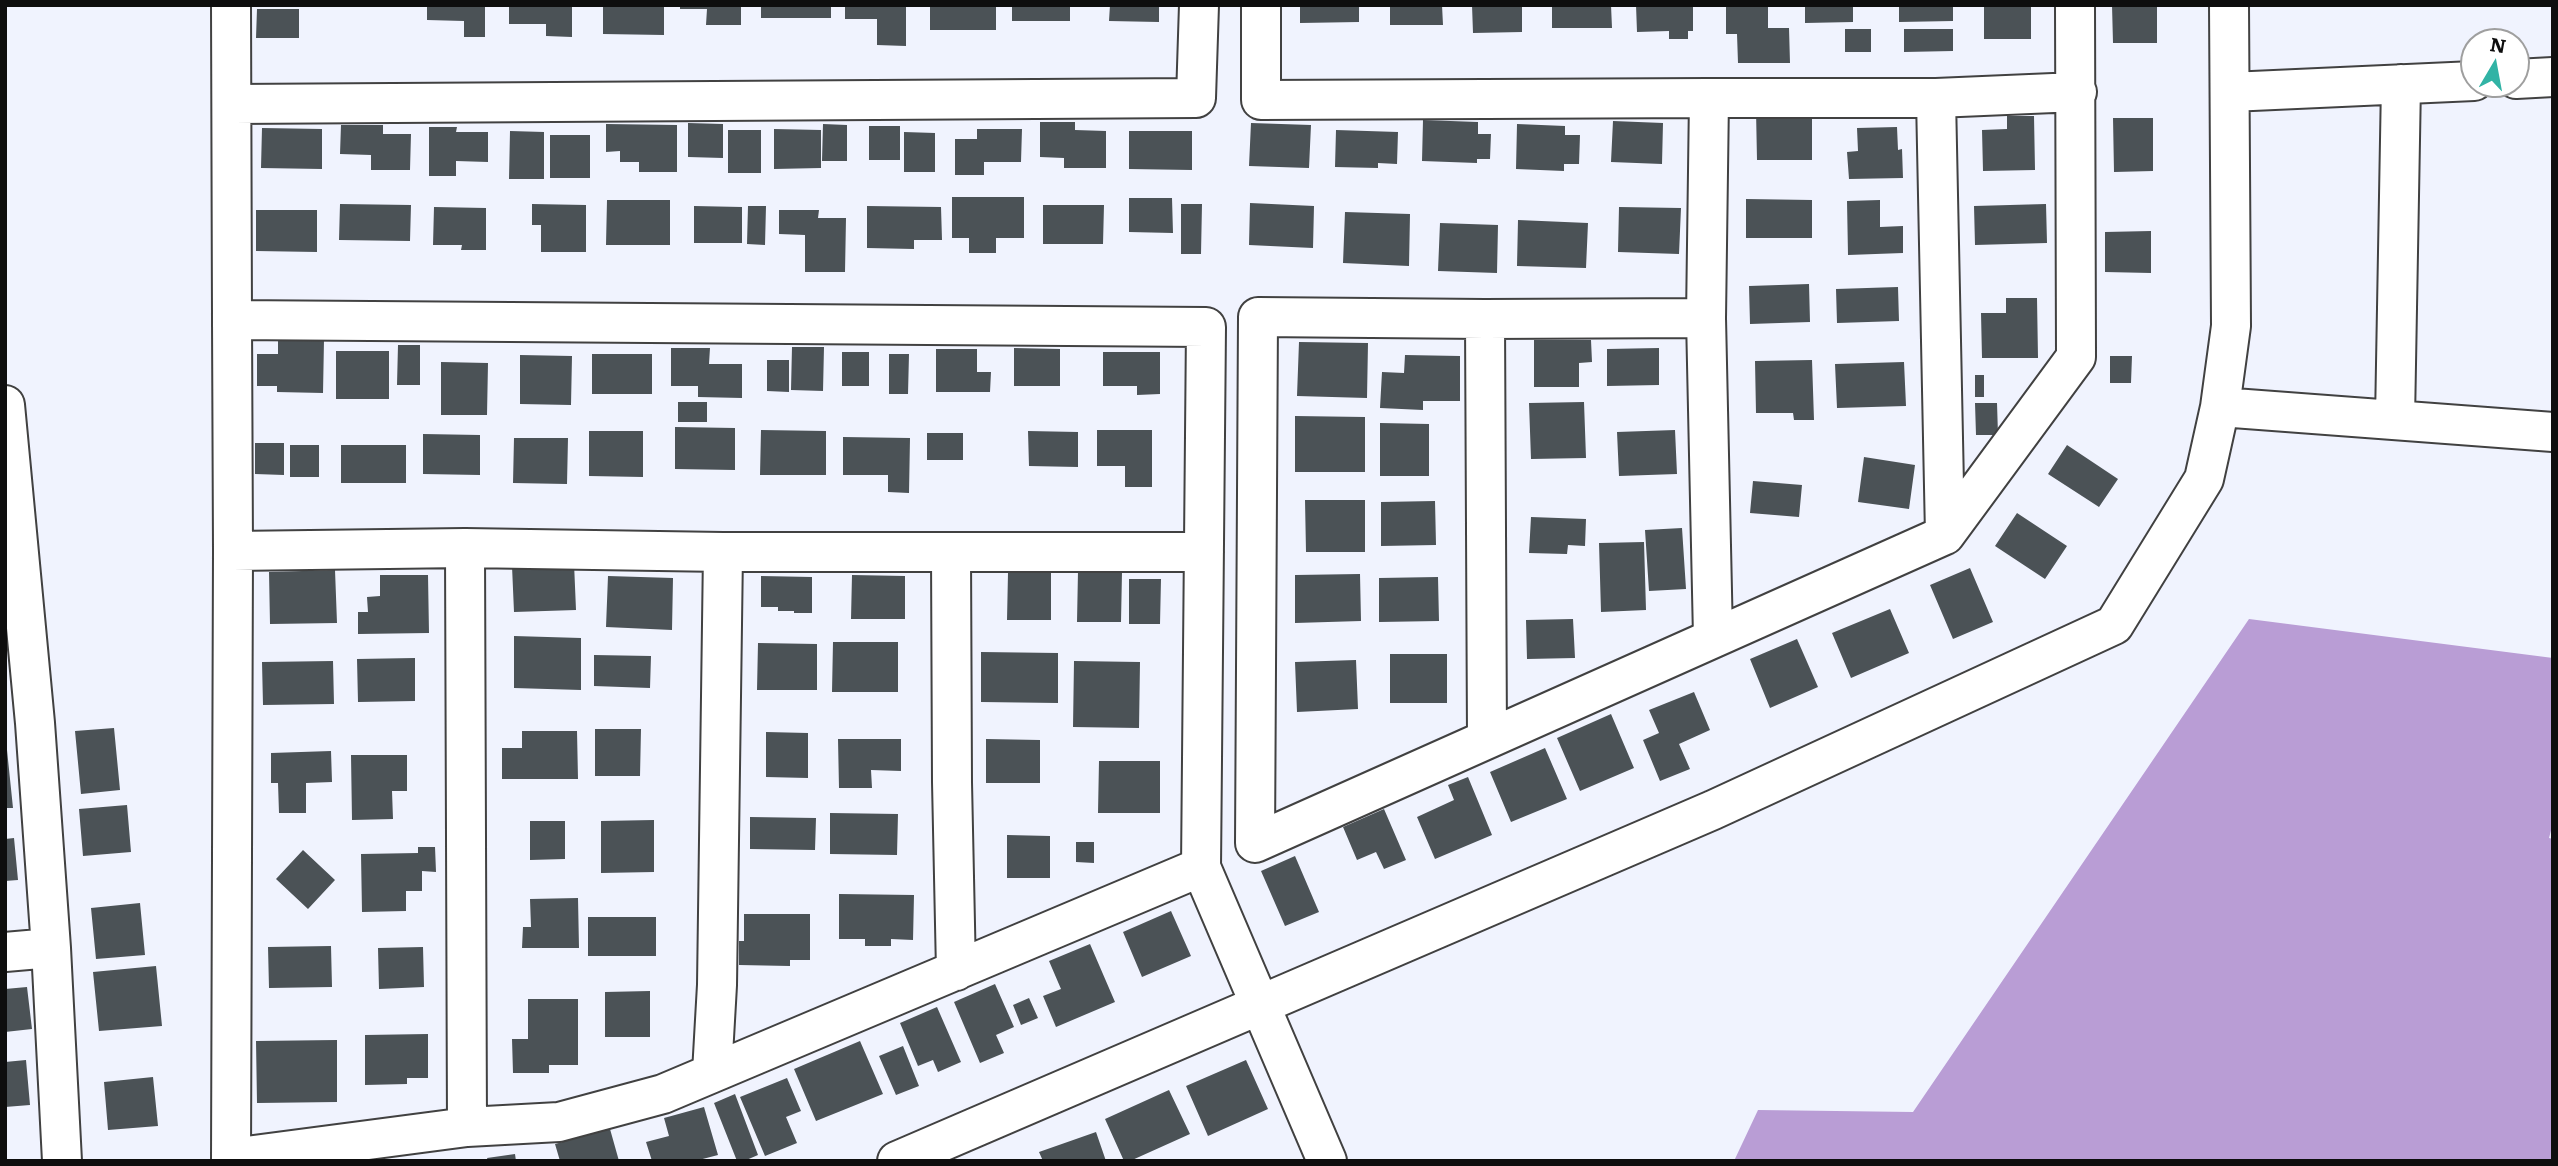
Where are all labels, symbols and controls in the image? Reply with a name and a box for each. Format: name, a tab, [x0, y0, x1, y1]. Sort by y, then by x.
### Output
north arrow	[2460, 28, 2530, 98]
text: N	[2488, 29, 2509, 59]

